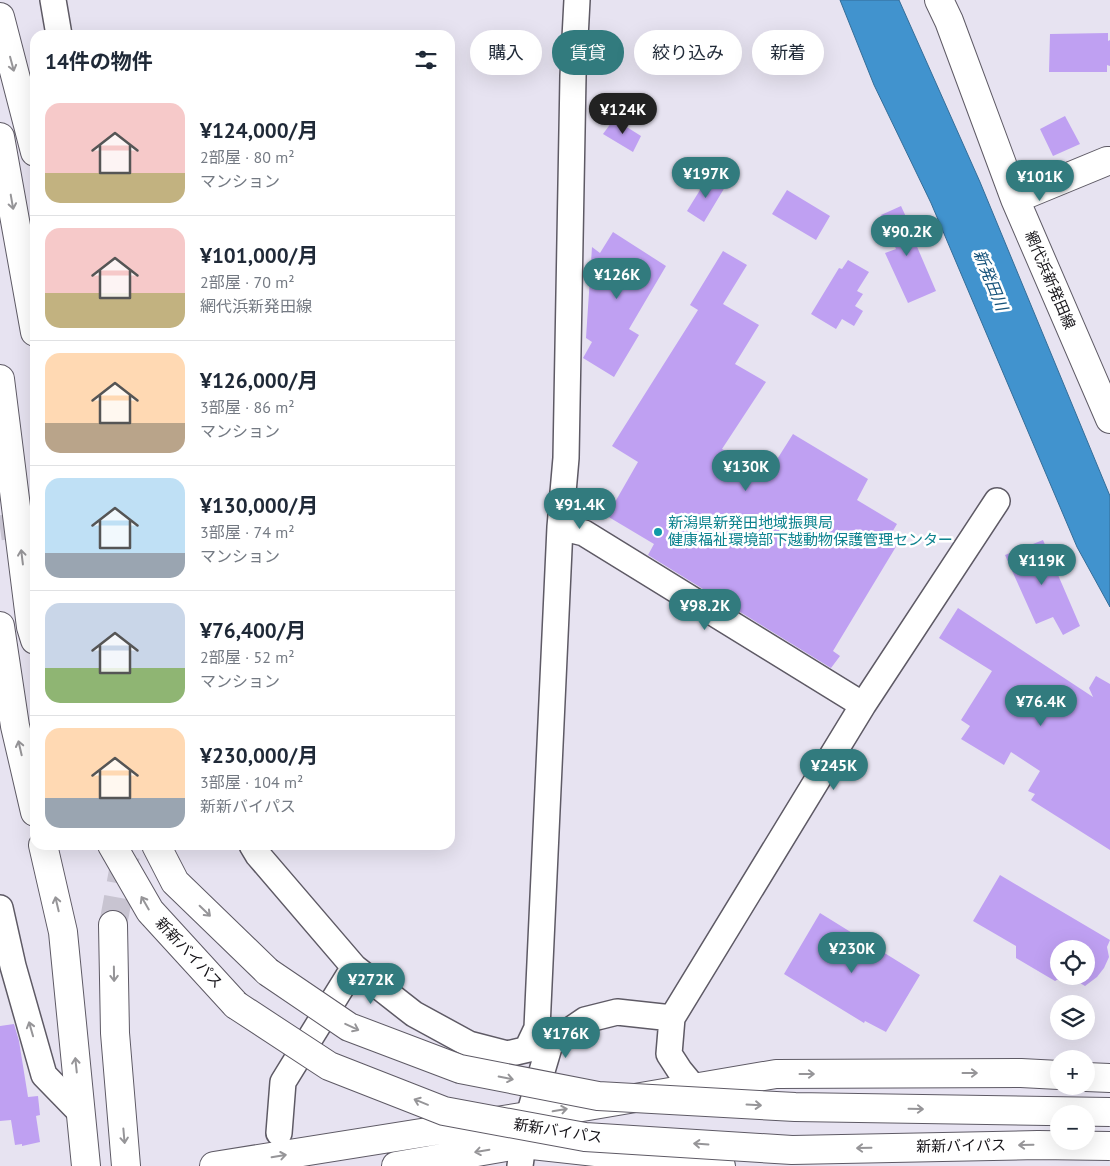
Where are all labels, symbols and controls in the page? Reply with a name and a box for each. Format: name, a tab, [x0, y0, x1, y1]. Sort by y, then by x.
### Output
chip: 購入	[470, 30, 542, 75]
chip: 賃貸	[552, 30, 624, 75]
chip: 絞り込み	[634, 30, 742, 75]
chip: 新着	[752, 30, 824, 75]
icon: filters	[412, 46, 440, 74]
text: 14件の物件	[45, 48, 153, 75]
one-way arrow	[8, 55, 17, 71]
pin: ¥124K	[588, 92, 658, 135]
text: ¥124K	[600, 99, 646, 119]
text: ¥124,000/月	[200, 117, 318, 144]
icon: home	[85, 123, 145, 183]
text: 2部屋 · 80 m²	[200, 147, 295, 167]
pin: ¥197K	[671, 156, 741, 199]
pin: ¥101K	[1005, 160, 1075, 202]
text: ¥197K	[683, 163, 729, 183]
text: ¥101K	[1017, 166, 1063, 186]
text: マンション	[200, 171, 280, 191]
one-way arrow	[7, 194, 17, 210]
pin: ¥90.2K	[866, 214, 948, 257]
text: ¥90.2K	[882, 221, 932, 241]
street label: 網代浜新発田線	[1021, 228, 1080, 332]
text: ¥101,000/月	[200, 242, 318, 269]
water label: 新発田川	[970, 247, 1013, 315]
icon: home	[85, 248, 145, 308]
pin: ¥126K	[582, 258, 652, 300]
text: ¥126K	[594, 264, 640, 284]
text: 2部屋 · 70 m²	[200, 272, 295, 292]
text: 網代浜新発田線	[200, 296, 312, 316]
text: ¥126,000/月	[200, 367, 318, 394]
icon: home	[85, 373, 145, 433]
text: 3部屋 · 86 m²	[200, 397, 295, 417]
text: マンション	[200, 421, 280, 441]
pin: ¥130K	[711, 450, 781, 492]
text: ¥130K	[723, 456, 769, 476]
pin: ¥91.4K	[539, 488, 621, 530]
text: ¥130,000/月	[200, 492, 318, 519]
text: ¥91.4K	[555, 494, 605, 514]
icon: home	[85, 498, 145, 558]
place label: 新潟県新発田地域振興局 健康福祉環境部下越動物保護管理センター	[668, 513, 953, 549]
text: 3部屋 · 74 m²	[200, 522, 295, 542]
marker: 新潟県新発田地域振興局 健康福祉環境部下越動物保護管理センター	[652, 526, 664, 538]
pin: ¥119K	[1007, 544, 1077, 586]
text: マンション	[200, 546, 280, 566]
one-way arrow	[17, 549, 27, 565]
text: ¥119K	[1019, 550, 1065, 570]
pin: ¥98.2K	[664, 588, 746, 631]
text: ¥98.2K	[680, 595, 730, 615]
text: ¥76,400/月	[200, 617, 306, 644]
icon: home	[85, 623, 145, 683]
text: 2部屋 · 52 m²	[200, 647, 295, 667]
text: マンション	[200, 671, 280, 691]
pin: ¥76.4K	[1000, 684, 1082, 727]
text: ¥76.4K	[1016, 691, 1066, 711]
one-way arrow	[15, 740, 24, 756]
text: ¥230,000/月	[200, 742, 318, 769]
icon: home	[85, 748, 145, 808]
pin: ¥245K	[799, 748, 869, 791]
text: ¥245K	[811, 755, 857, 775]
text: 3部屋 · 104 m²	[200, 772, 303, 792]
text: 新新バイパス	[200, 796, 296, 816]
one-way arrow	[52, 897, 61, 913]
one-way arrow	[140, 897, 150, 911]
one-way arrow	[199, 905, 211, 917]
street label: 新新バイパス	[152, 913, 227, 992]
pin: ¥230K	[817, 932, 887, 974]
text: ¥230K	[829, 938, 875, 958]
map controls	[1050, 940, 1095, 1150]
button: locate	[1050, 940, 1095, 985]
pin: ¥272K	[336, 962, 406, 1005]
one-way arrow	[109, 965, 119, 981]
text: ¥272K	[348, 969, 394, 989]
button: layers	[1050, 995, 1095, 1040]
pin: ¥176K	[531, 1016, 601, 1059]
one-way arrow	[25, 1021, 35, 1037]
one-way arrow	[344, 1023, 359, 1033]
text: ¥176K	[543, 1023, 589, 1043]
button: +	[1050, 1050, 1095, 1095]
one-way arrow	[72, 1057, 81, 1073]
one-way arrow	[962, 1068, 978, 1078]
one-way arrow	[799, 1069, 815, 1079]
one-way arrow	[498, 1074, 514, 1084]
one-way arrow	[414, 1097, 429, 1106]
one-way arrow	[746, 1100, 762, 1109]
one-way arrow	[908, 1104, 924, 1114]
one-way arrow	[552, 1105, 568, 1115]
button: −	[1050, 1105, 1095, 1150]
street label: 新新バイパス	[512, 1114, 604, 1147]
one-way arrow	[119, 1127, 128, 1143]
street label: 新新バイパス	[916, 1135, 1006, 1156]
one-way arrow	[694, 1140, 710, 1149]
one-way arrow	[1019, 1140, 1035, 1150]
one-way arrow	[856, 1144, 872, 1153]
one-way arrow	[474, 1147, 490, 1157]
one-way arrow	[271, 1150, 287, 1160]

